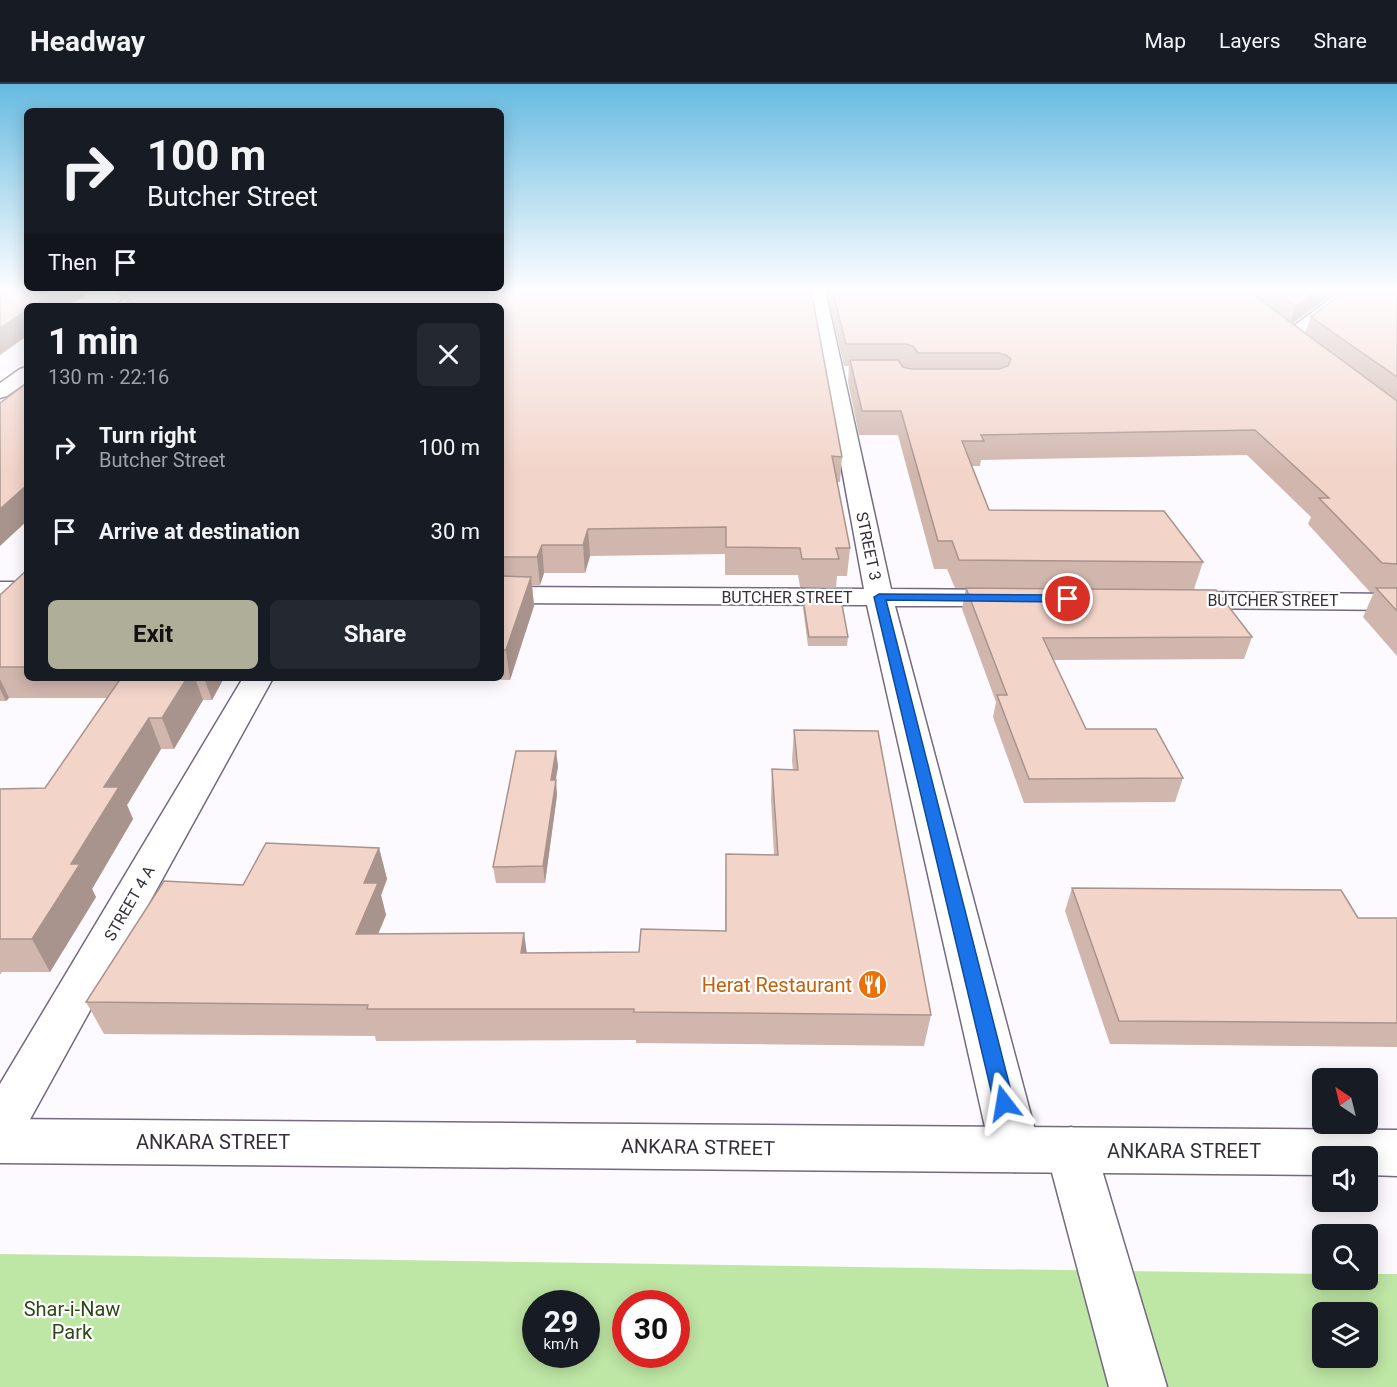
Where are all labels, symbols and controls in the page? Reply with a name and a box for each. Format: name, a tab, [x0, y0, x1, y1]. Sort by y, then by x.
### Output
text: Headway	[30, 25, 145, 58]
text: Map	[1144, 29, 1186, 53]
text: Layers	[1219, 29, 1280, 53]
text: Share	[1313, 29, 1367, 53]
text: 100 m	[147, 131, 266, 180]
icon: right	[48, 132, 126, 210]
text: Butcher Street	[147, 181, 318, 213]
icon: arrive	[109, 246, 142, 279]
text: Then	[48, 250, 97, 275]
text: 1 min	[48, 321, 139, 363]
button: close	[417, 323, 480, 386]
text: 130 m · 22:16	[48, 365, 169, 389]
text: Turn right	[99, 423, 196, 448]
icon: right	[48, 431, 81, 464]
text: 100 m	[418, 435, 480, 460]
text: Butcher Street	[99, 448, 226, 472]
street label: STREET 3	[852, 510, 885, 582]
icon: arrive	[48, 515, 81, 548]
text: Arrive at destination	[99, 519, 300, 544]
text: 30 m	[431, 519, 480, 544]
pin	[1042, 573, 1093, 624]
icon: arrive	[1051, 582, 1084, 615]
street label: BUTCHER STREET	[721, 588, 853, 607]
street label: BUTCHER STREET	[1207, 591, 1339, 610]
button: Exit	[48, 600, 258, 669]
button: Share	[270, 600, 480, 669]
street label: STREET 4 A	[100, 862, 159, 944]
restaurant icon: Herat Restaurant	[857, 969, 889, 1001]
place label: Herat Restaurant	[702, 973, 852, 997]
north arrow	[1312, 1068, 1378, 1134]
map controls	[1312, 1068, 1378, 1368]
position arrow	[972, 1071, 1036, 1135]
street label: ANKARA STREET	[136, 1130, 290, 1154]
street label: ANKARA STREET	[621, 1134, 775, 1160]
street label: ANKARA STREET	[1107, 1139, 1261, 1163]
button: sound	[1312, 1146, 1378, 1212]
button: search	[1312, 1224, 1378, 1290]
speed limit sign: 30	[612, 1290, 690, 1368]
park label: Shar-i-Naw Park	[24, 1297, 120, 1344]
button: layers	[1312, 1302, 1378, 1368]
text: 29	[544, 1304, 578, 1339]
text: km/h	[543, 1335, 579, 1353]

